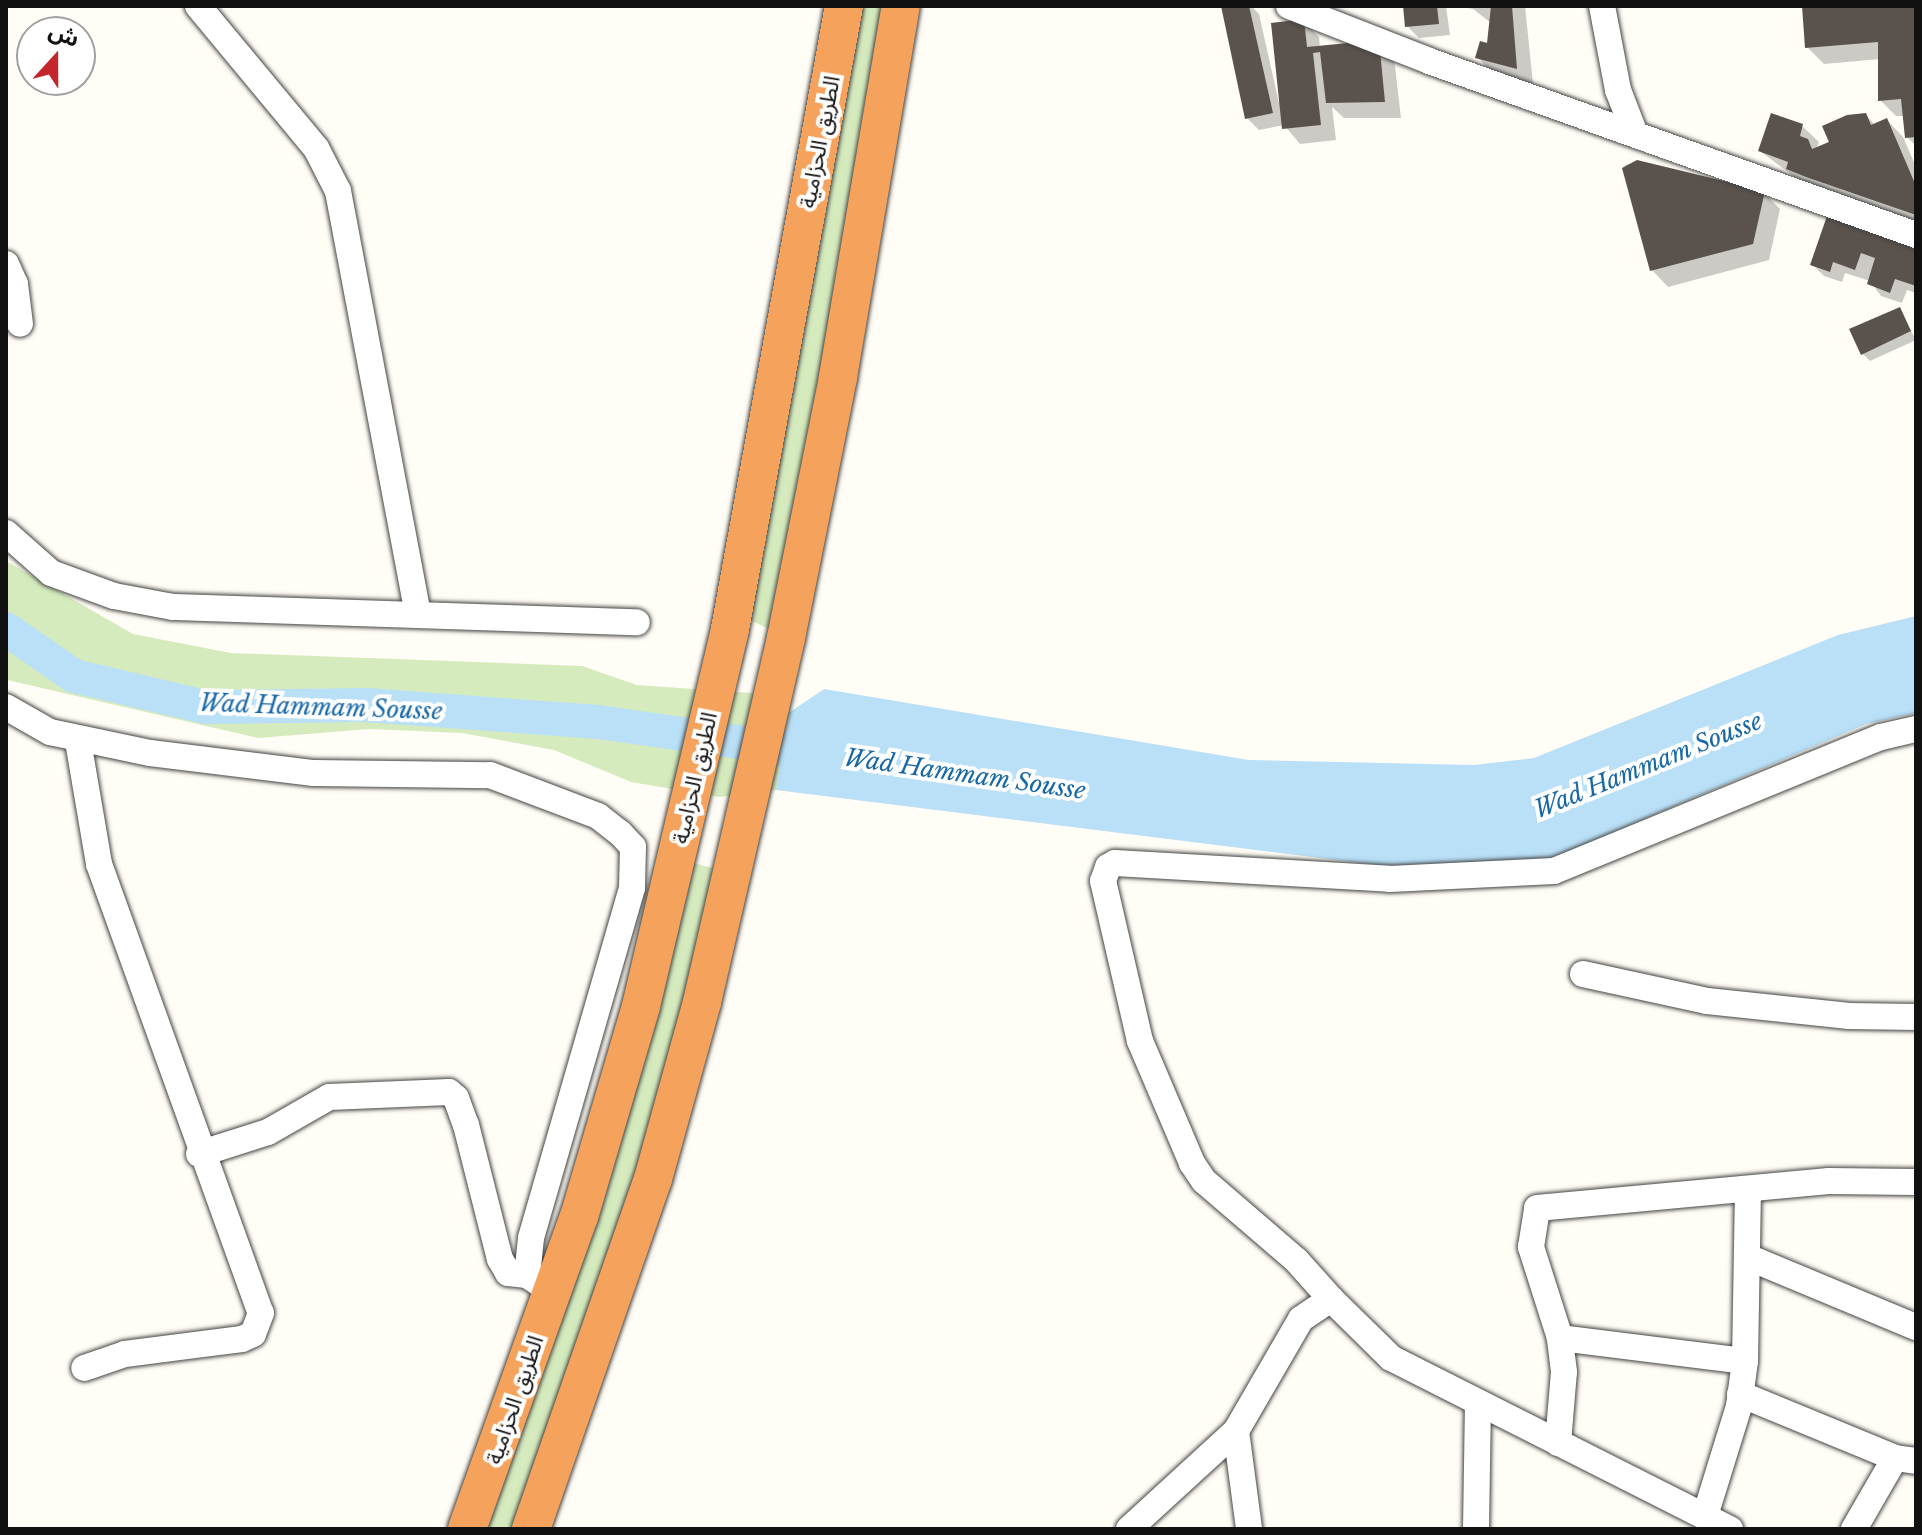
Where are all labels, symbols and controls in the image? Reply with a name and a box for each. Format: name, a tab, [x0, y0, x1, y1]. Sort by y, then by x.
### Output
north arrow	[16, 16, 96, 96]
text: ش	[45, 17, 83, 53]
street label: الطريق الحزامية	[794, 74, 846, 210]
water label: Wad Hammam Sousse	[198, 688, 444, 726]
water label: Wad Hammam Sousse	[1529, 706, 1767, 824]
street label: الطريق الحزامية	[667, 710, 723, 846]
water label: Wad Hammam Sousse	[842, 743, 1088, 805]
street label: الطريق الحزامية	[481, 1332, 549, 1468]

